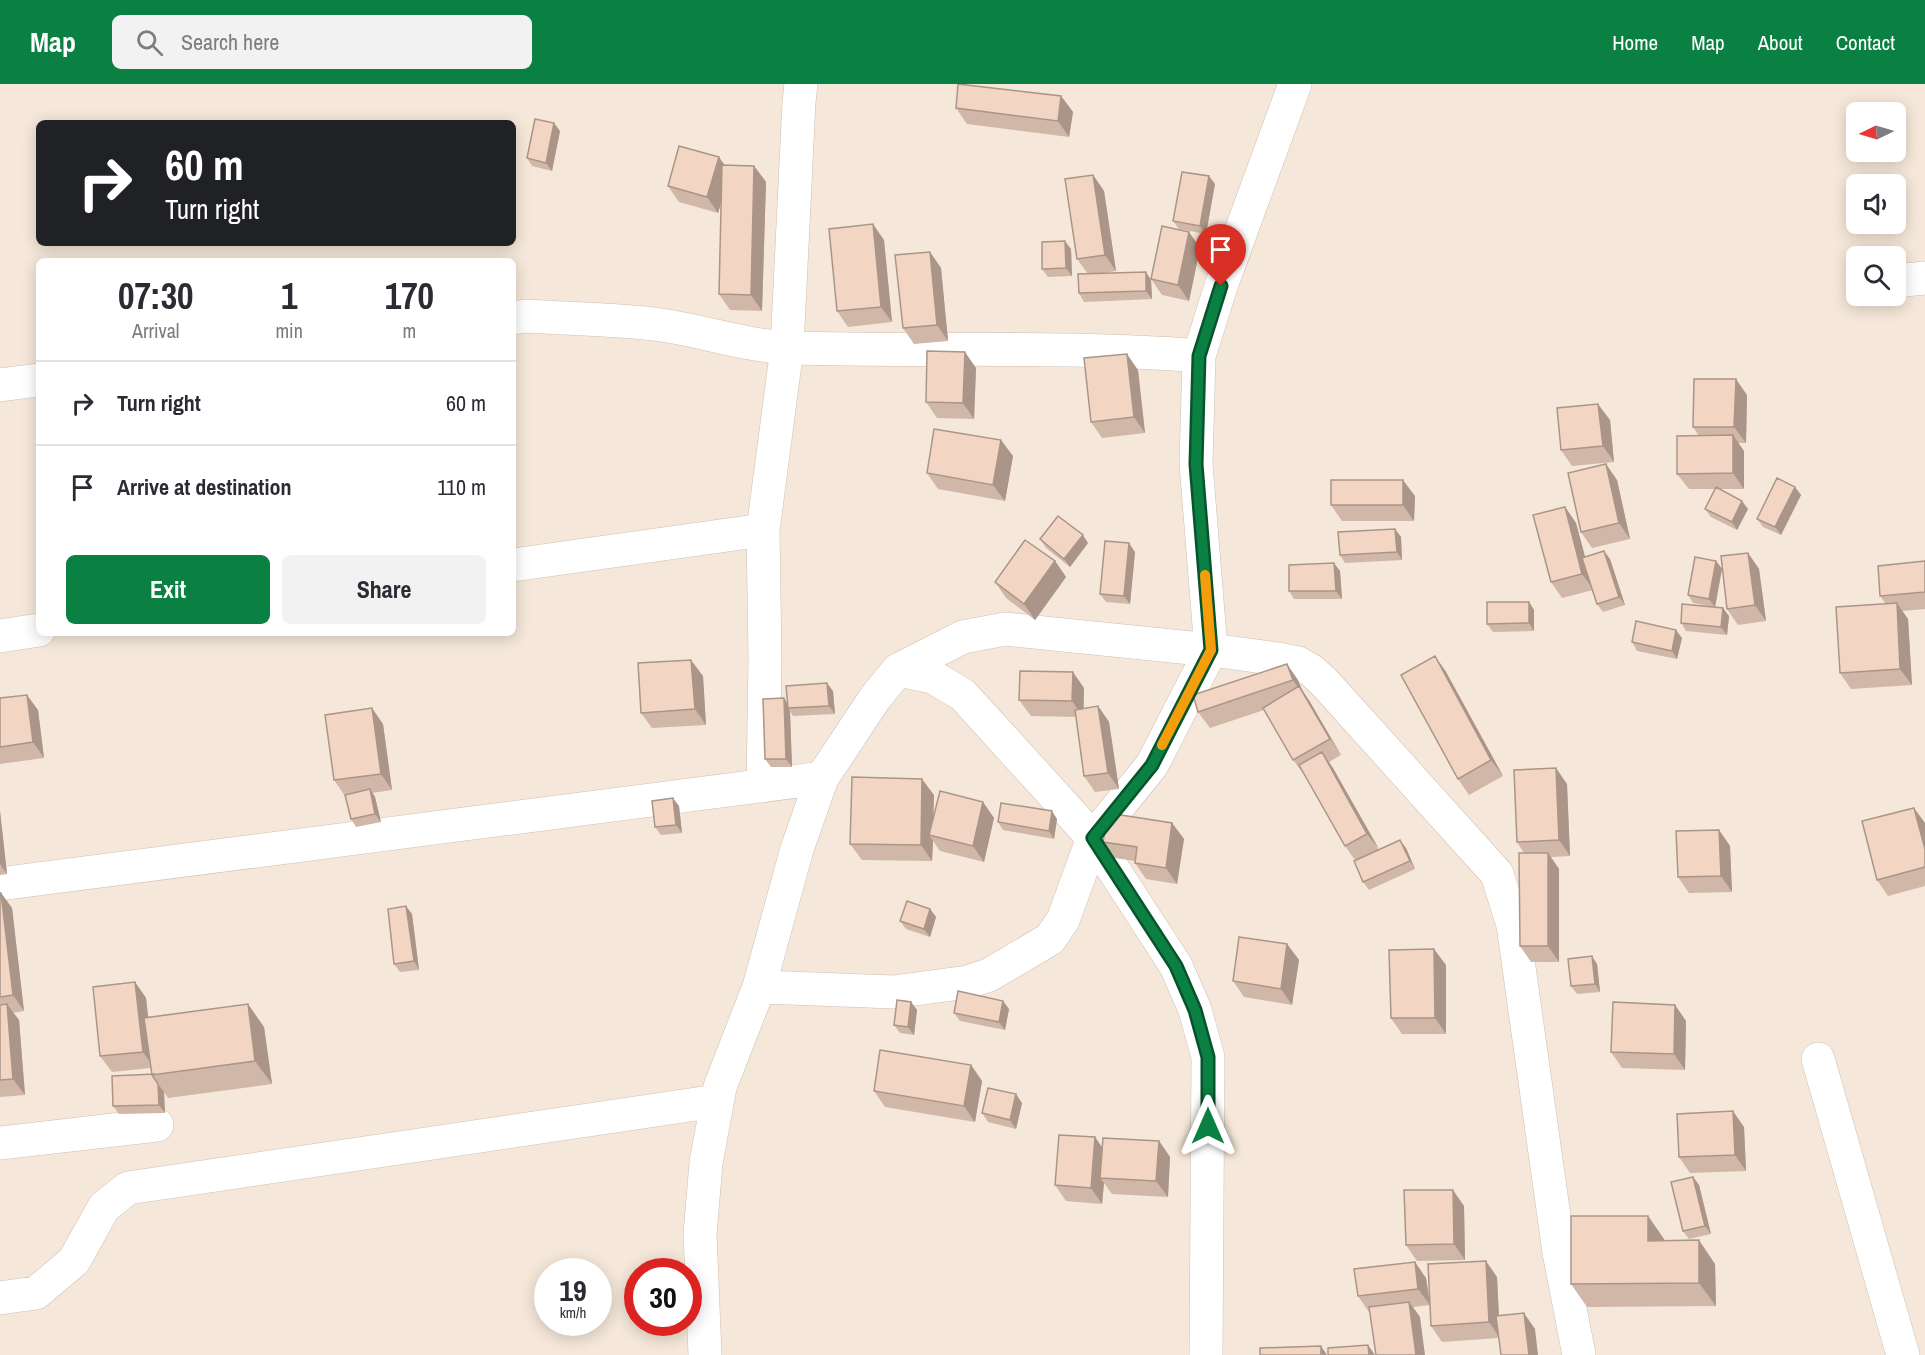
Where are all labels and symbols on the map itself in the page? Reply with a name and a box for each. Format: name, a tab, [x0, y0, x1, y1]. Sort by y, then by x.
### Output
north arrow	[1846, 102, 1906, 162]
pin	[1195, 224, 1246, 286]
position arrow	[1176, 1094, 1240, 1158]
speed limit sign: 30	[624, 1258, 702, 1336]

